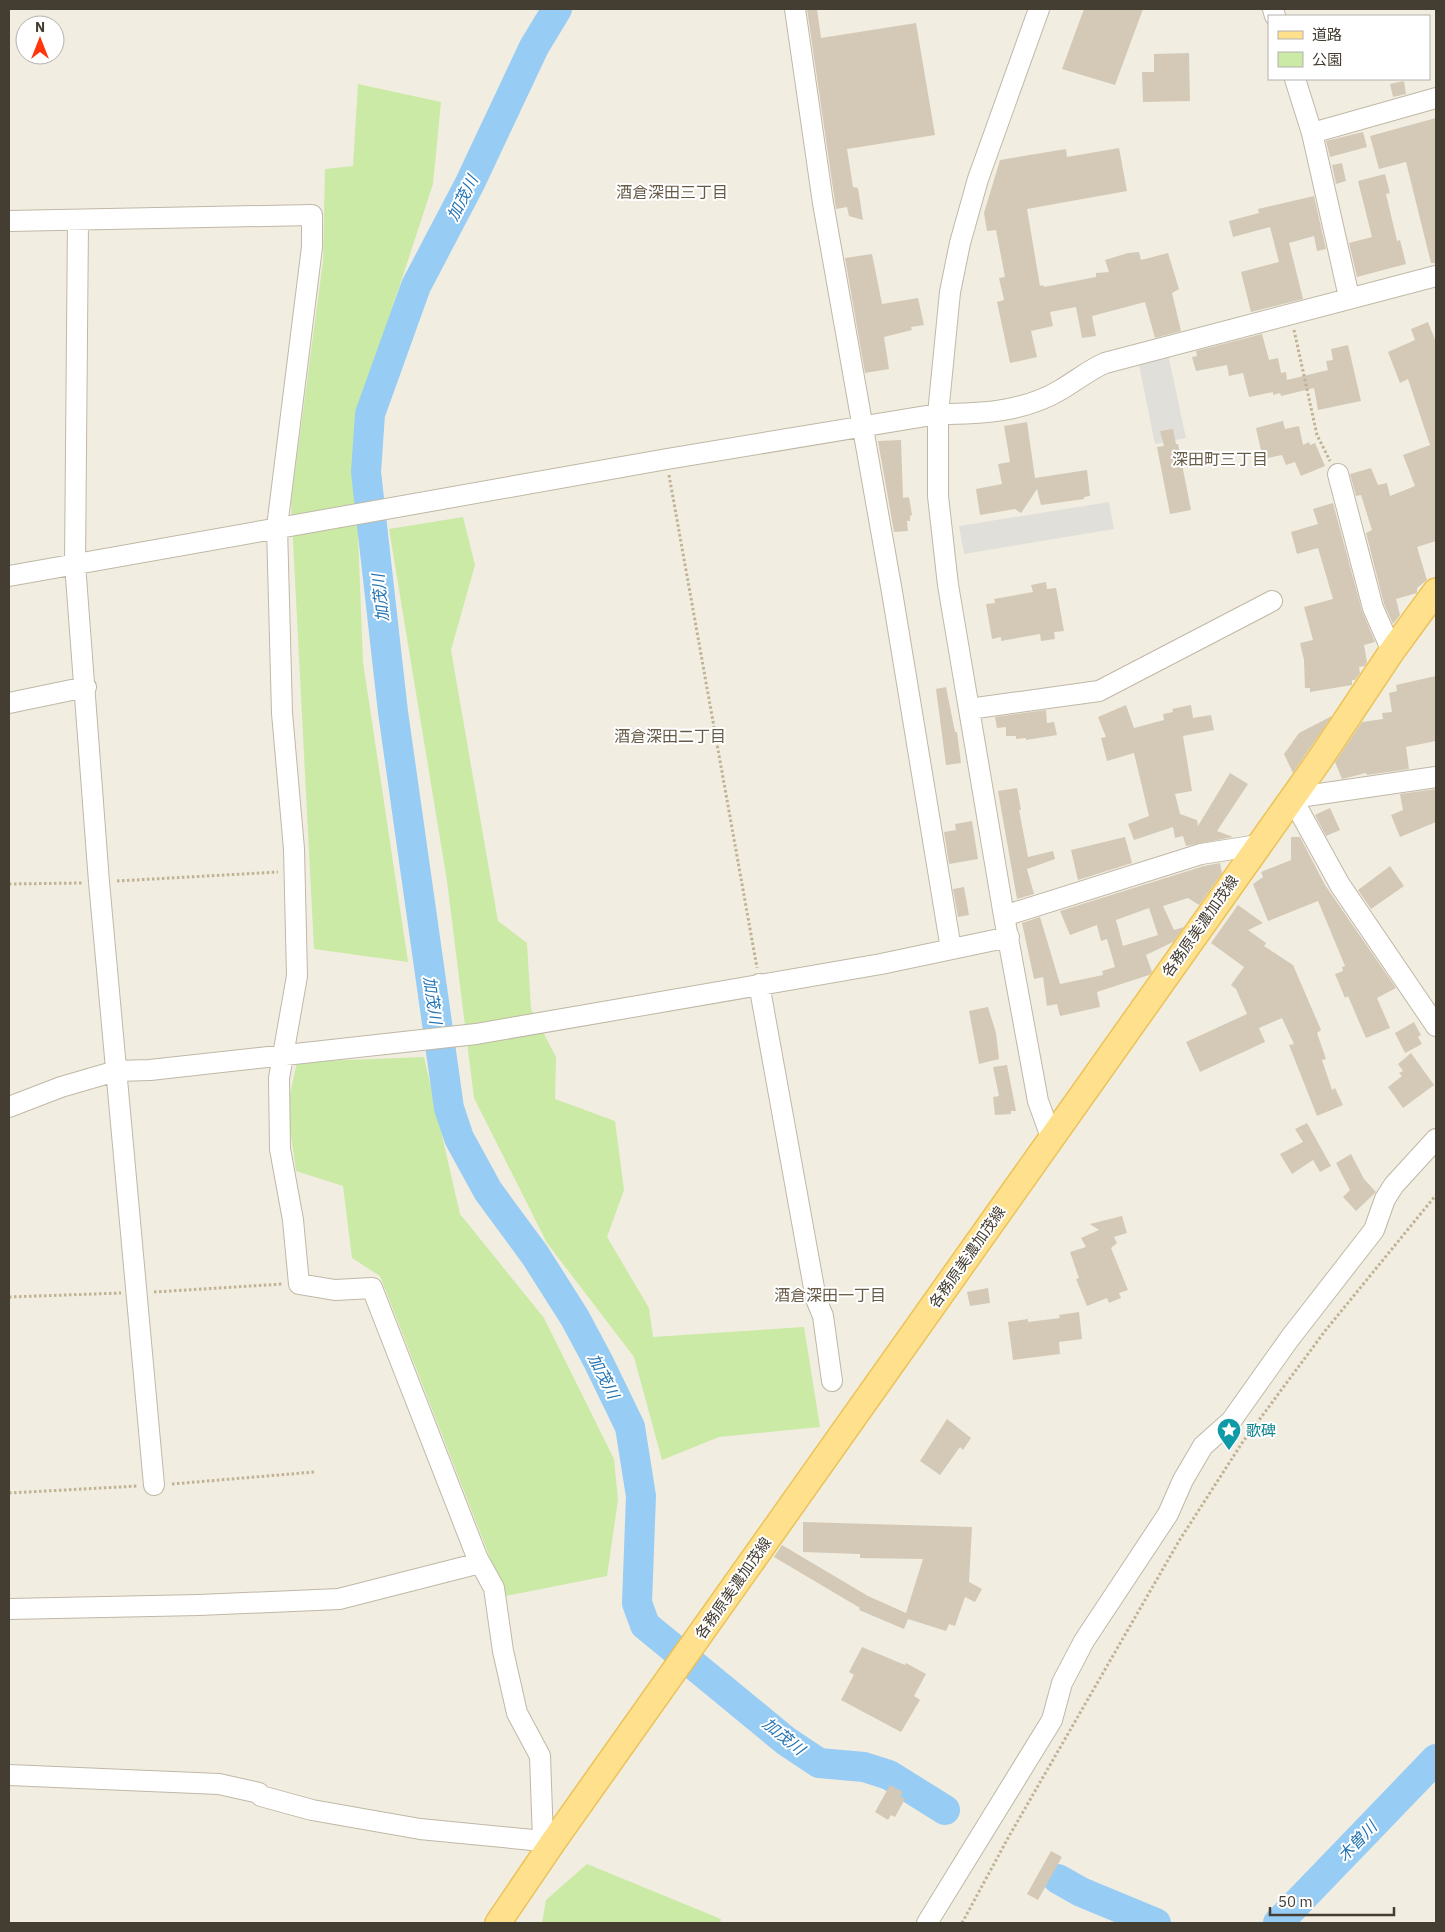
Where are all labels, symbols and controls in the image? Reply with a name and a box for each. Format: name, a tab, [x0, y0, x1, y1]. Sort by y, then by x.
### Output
north arrow	[15, 15, 65, 65]
legend	[1268, 15, 1430, 80]
text: N	[35, 18, 45, 36]
text: 道路	[1312, 25, 1342, 44]
text: 公園	[1312, 50, 1342, 69]
water label: 加茂川	[442, 170, 483, 224]
district label: 酒倉深田三丁目	[616, 182, 728, 202]
district label: 深田町三丁目	[1172, 449, 1268, 469]
water label: 加茂川	[367, 571, 392, 623]
district label: 酒倉深田二丁目	[614, 726, 726, 746]
street label: 各務原美濃加茂線	[1158, 871, 1242, 981]
water label: 加茂川	[420, 975, 447, 1027]
street label: 各務原美濃加茂線	[925, 1202, 1009, 1312]
district label: 酒倉深田一丁目	[774, 1285, 886, 1305]
water label: 加茂川	[584, 1350, 625, 1404]
place icon: 歌碑	[1216, 1417, 1242, 1451]
place label: 歌碑	[1246, 1421, 1276, 1440]
street label: 各務原美濃加茂線	[691, 1533, 775, 1643]
water label: 加茂川	[759, 1713, 810, 1760]
water label: 木曽川	[1333, 1815, 1382, 1865]
scale bar	[1270, 1884, 1394, 1916]
text: 50 m	[1278, 1892, 1313, 1911]

